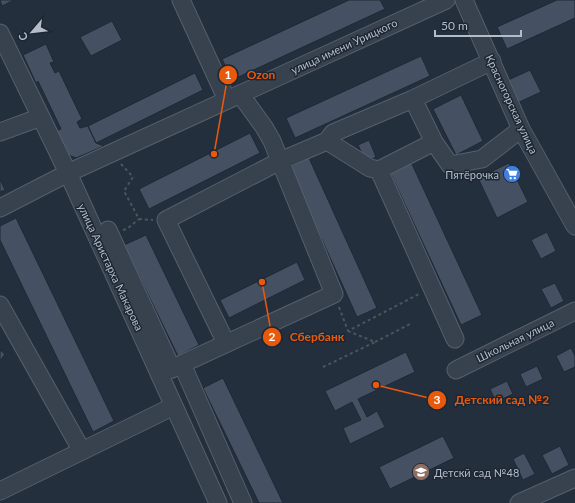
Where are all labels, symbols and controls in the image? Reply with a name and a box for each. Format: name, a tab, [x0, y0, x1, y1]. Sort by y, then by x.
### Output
north arrow	[12, 12, 52, 52]
scale bar	[435, 12, 521, 38]
street label: улица имени Урицкого	[289, 16, 399, 76]
text: 50 m	[441, 18, 468, 33]
text: С	[15, 30, 30, 43]
street label: Красногорская улица	[483, 52, 541, 156]
callout: Ozon	[218, 63, 283, 87]
text: 1	[225, 67, 232, 82]
text: Ozon	[247, 67, 276, 82]
supermarket icon: Пятёрочка	[502, 164, 522, 184]
place label: Пятёрочка	[445, 168, 499, 181]
street label: улица Аристарха Макарова	[76, 201, 146, 333]
street label: Школьная улица	[474, 316, 556, 364]
callout: Сбербанк	[262, 325, 353, 349]
text: 2	[269, 329, 276, 344]
text: Сбербанк	[290, 329, 345, 344]
callout: Детский сад №2	[427, 388, 557, 412]
text: 3	[434, 392, 441, 407]
text: Детский сад №2	[455, 392, 549, 407]
school or university icon: Детскй сад №48	[411, 462, 431, 482]
place label: Детскй сад №48	[434, 466, 519, 479]

